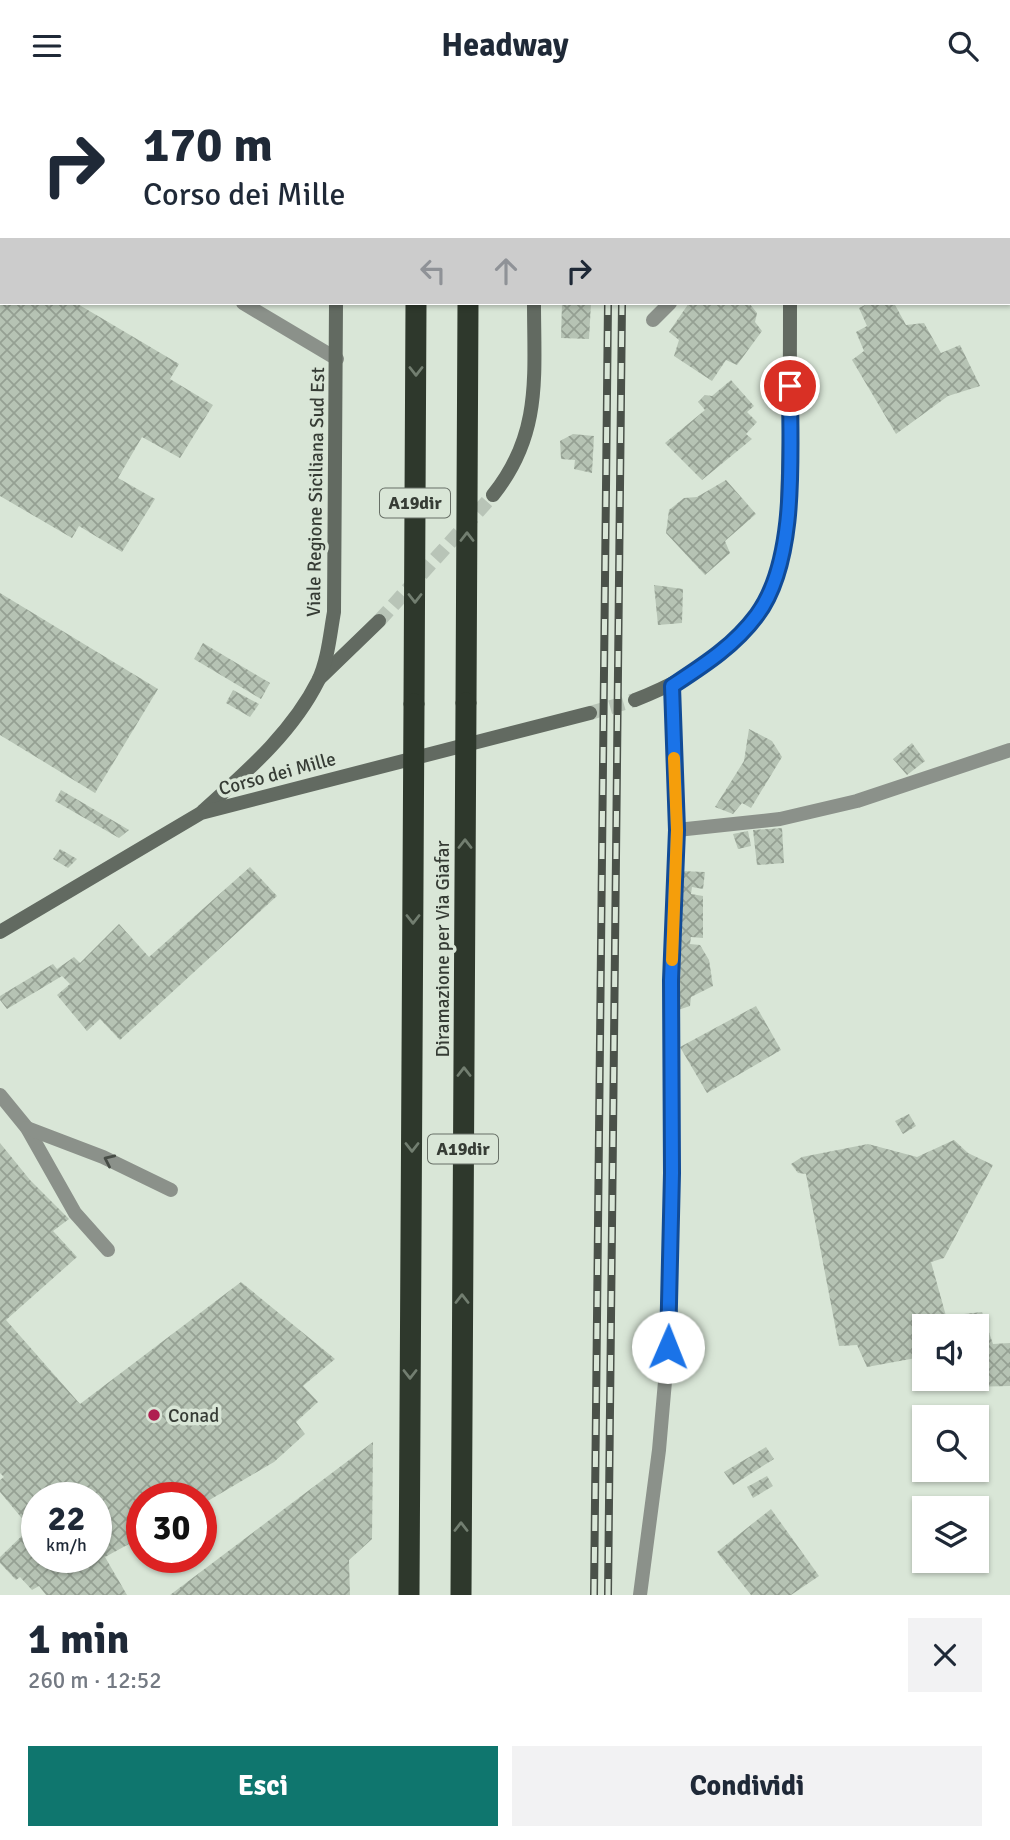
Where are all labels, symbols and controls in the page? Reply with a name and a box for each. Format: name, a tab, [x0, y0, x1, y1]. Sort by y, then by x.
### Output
text: Headway	[441, 26, 569, 65]
icon: menu	[28, 27, 66, 65]
icon: search	[944, 27, 982, 65]
text: 170 m	[143, 115, 273, 175]
icon: right	[28, 119, 119, 210]
text: Corso dei Mille	[143, 175, 346, 214]
icon: left	[414, 252, 452, 290]
icon: ahead	[487, 252, 525, 290]
icon: right	[560, 252, 598, 290]
pin	[760, 356, 820, 416]
one-way arrow	[408, 366, 424, 377]
street label: Viale Regione Siciliana Sud Est	[302, 367, 330, 617]
icon: arrive	[771, 367, 809, 405]
road number: A19dir	[380, 489, 450, 517]
one-way arrow	[459, 531, 475, 541]
one-way arrow	[407, 594, 423, 604]
street label: Corso dei Mille	[216, 747, 338, 801]
one-way arrow	[457, 839, 473, 849]
street label: Diramazione per Via Giafar	[431, 841, 455, 1057]
one-way arrow	[405, 914, 421, 925]
one-way arrow	[456, 1066, 472, 1077]
road number: A19dir	[428, 1135, 498, 1163]
one-way arrow	[404, 1142, 420, 1152]
one-way arrow	[104, 1154, 116, 1168]
one-way arrow	[454, 1294, 470, 1304]
position arrow	[631, 1310, 705, 1384]
map controls	[912, 1314, 989, 1573]
button: sound	[912, 1314, 989, 1391]
one-way arrow	[402, 1369, 418, 1380]
place label: Conad	[168, 1404, 219, 1428]
button: search	[912, 1405, 989, 1482]
marker: Conad	[146, 1407, 162, 1423]
speed limit sign: 30	[126, 1482, 217, 1573]
button: layers	[912, 1496, 989, 1573]
text: 22	[48, 1497, 85, 1540]
one-way arrow	[453, 1521, 469, 1532]
text: km/h	[46, 1534, 87, 1556]
text: 1 min	[28, 1614, 129, 1665]
button: close	[908, 1618, 982, 1692]
text: 260 m · 12:52	[28, 1666, 162, 1695]
button: Esci	[28, 1746, 498, 1826]
button: Condividi	[512, 1746, 982, 1826]

